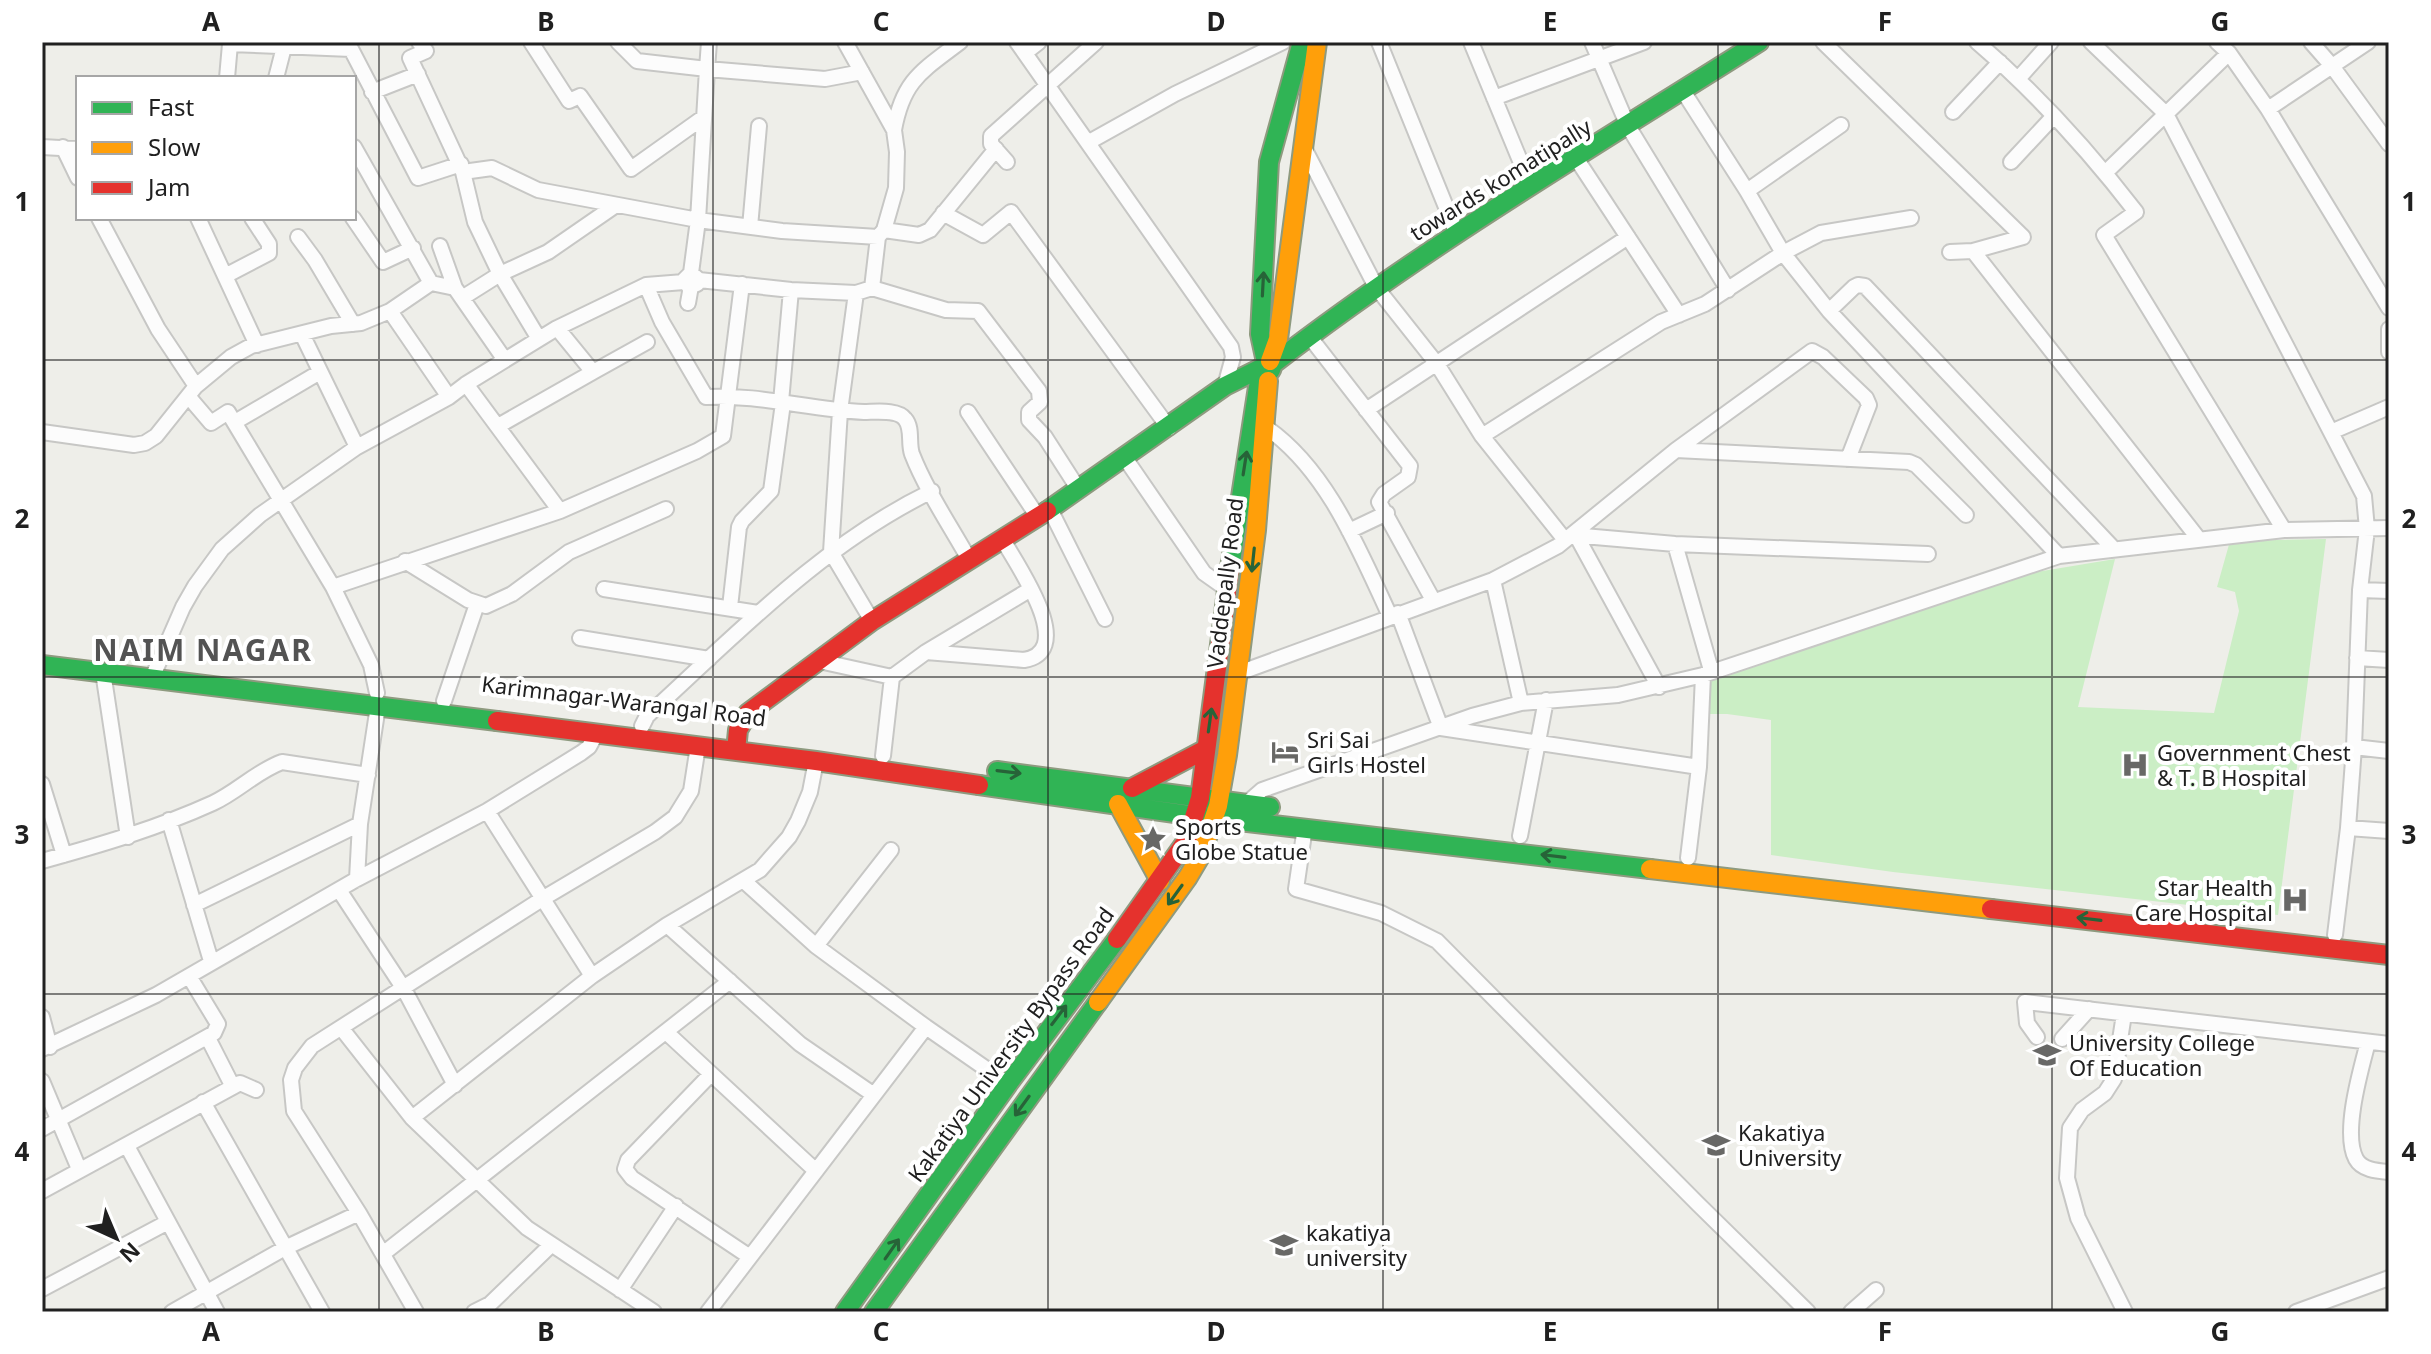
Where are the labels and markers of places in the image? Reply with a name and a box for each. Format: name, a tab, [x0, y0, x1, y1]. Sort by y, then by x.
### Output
place label: Sri Sai Girls Hostel	[1307, 724, 1426, 779]
hotel icon: Sri Sai Girls Hostel	[1270, 737, 1300, 767]
place label: Government Chest & T. B Hospital	[2157, 737, 2351, 792]
hospital icon: Government Chest & T. B Hospital	[2120, 750, 2150, 780]
place label: Sports Globe Statue	[1175, 811, 1308, 866]
place icon: Sports Globe Statue	[1138, 824, 1168, 854]
place label: Star Health Care Hospital	[2135, 872, 2273, 927]
hospital icon: Star Health Care Hospital	[2280, 885, 2310, 915]
place label: University College Of Education	[2069, 1027, 2255, 1082]
school or university icon: University College Of Education	[2032, 1040, 2062, 1070]
place label: Kakatiya University	[1738, 1117, 1842, 1172]
school or university icon: Kakatiya University	[1701, 1130, 1731, 1160]
place label: kakatiya university	[1306, 1217, 1408, 1272]
school or university icon: kakatiya university	[1269, 1230, 1299, 1260]

